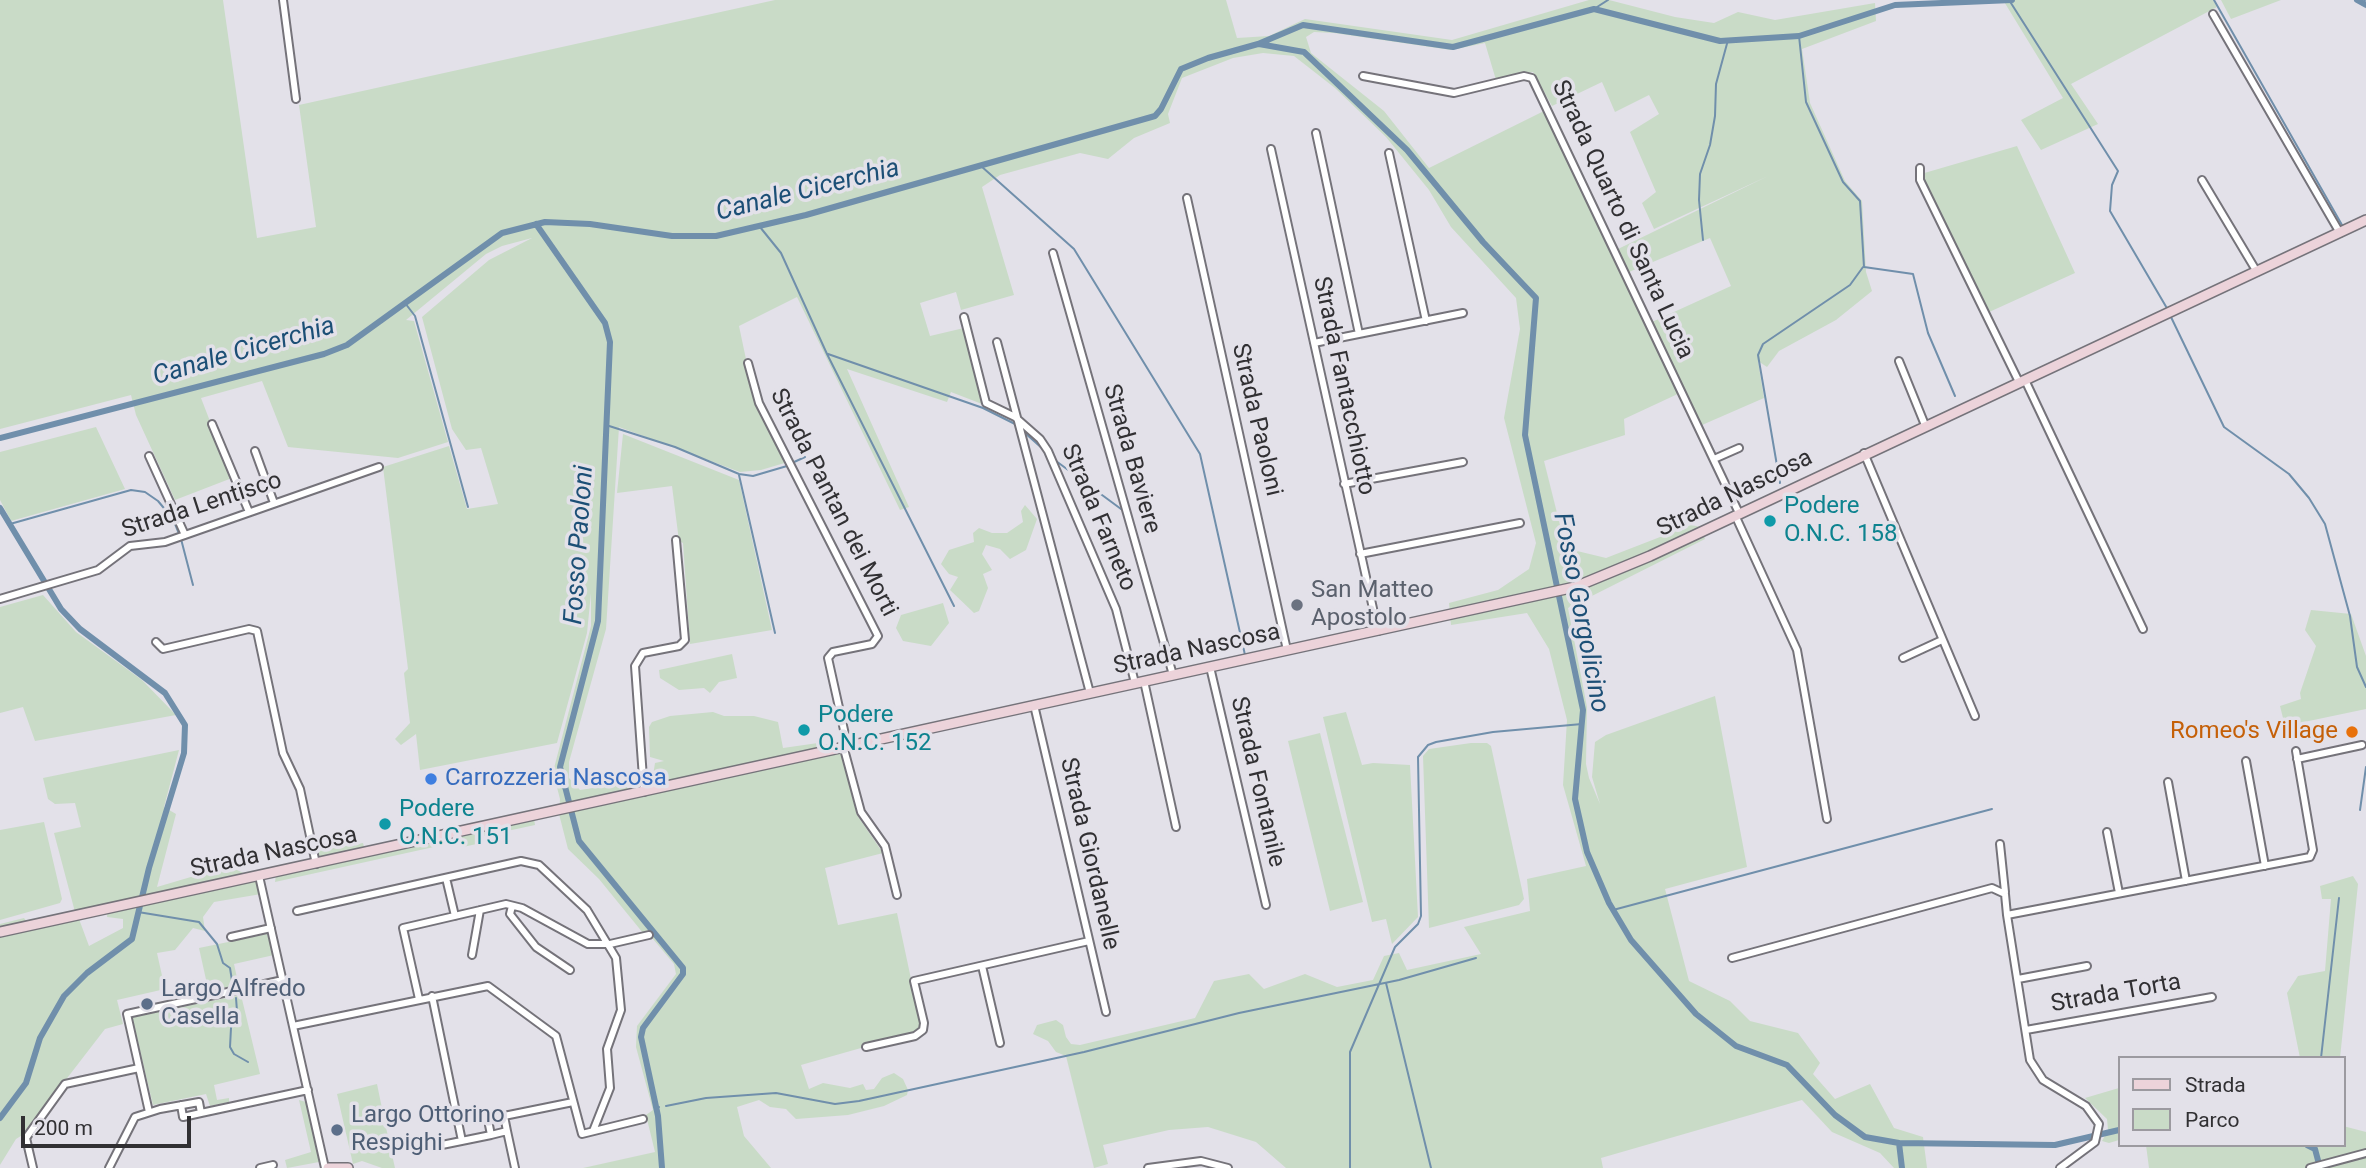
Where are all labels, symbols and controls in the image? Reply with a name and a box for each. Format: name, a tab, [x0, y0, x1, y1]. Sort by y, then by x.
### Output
street label: Strada Quarto di Santa Lucia	[1545, 76, 1699, 364]
water label: Canale Cicerchia	[713, 153, 903, 229]
street label: Strada Fantacchiotto	[1306, 274, 1380, 498]
water label: Canale Cicerchia	[149, 311, 339, 393]
street label: Strada Paoloni	[1224, 341, 1288, 499]
street label: Strada Baviere	[1096, 381, 1166, 537]
street label: Strada Pantan dei Morti	[763, 384, 903, 622]
street label: Strada Farneto	[1054, 440, 1142, 596]
street label: Strada Nascosa	[1652, 444, 1818, 544]
water label: Fosso Paoloni	[559, 464, 601, 626]
street label: Strada Lentisco	[118, 467, 286, 545]
place label: Podere O.N.C. 158	[1784, 493, 1897, 549]
water label: Fosso Gorgolicino	[1545, 510, 1615, 716]
marker: Podere O.N.C. 158	[1762, 513, 1778, 529]
place label: San Matteo Apostolo	[1311, 577, 1434, 633]
marker: San Matteo Apostolo	[1289, 597, 1305, 613]
street label: Strada Nascosa	[1111, 618, 1283, 682]
street label: Strada Fontanile	[1223, 694, 1291, 870]
place label: Podere O.N.C. 152	[818, 702, 931, 758]
place label: Romeo's Village	[2170, 718, 2338, 746]
marker: Podere O.N.C. 152	[796, 722, 812, 738]
marker: Romeo's Village	[2344, 724, 2360, 740]
street label: Strada Giordanelle	[1053, 755, 1125, 953]
place label: Carrozzeria Nascosa	[445, 765, 667, 793]
marker: Carrozzeria Nascosa	[423, 771, 439, 787]
place label: Podere O.N.C. 151	[399, 796, 512, 852]
marker: Podere O.N.C. 151	[377, 816, 393, 832]
street label: Strada Nascosa	[188, 821, 360, 885]
street label: Strada Torta	[2049, 968, 2183, 1020]
place label: Largo Alfredo Casella	[161, 976, 306, 1032]
marker: Largo Alfredo Casella	[139, 996, 155, 1012]
legend	[2118, 1056, 2345, 1147]
text: Strada	[2185, 1073, 2246, 1097]
scale bar	[24, 1102, 194, 1146]
place label: Largo Ottorino Respighi	[351, 1102, 505, 1158]
text: Parco	[2185, 1108, 2239, 1132]
text: 200 m	[34, 1116, 93, 1140]
marker: Largo Ottorino Respighi	[329, 1122, 345, 1138]

